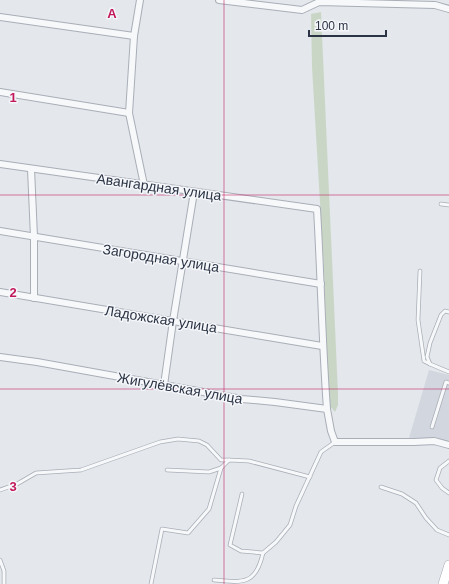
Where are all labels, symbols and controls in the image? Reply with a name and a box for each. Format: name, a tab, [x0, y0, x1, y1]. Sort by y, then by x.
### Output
text: A	[107, 6, 117, 21]
scale bar	[309, 12, 386, 38]
text: 100 m	[315, 19, 348, 33]
text: 1	[9, 90, 17, 105]
street label: Авангардная улица	[96, 170, 223, 204]
street label: Загородная улица	[102, 241, 221, 275]
text: 2	[9, 285, 17, 300]
street label: Ладожская улица	[104, 302, 218, 336]
street label: Жигулёвская улица	[116, 369, 244, 407]
text: 3	[9, 479, 17, 494]

